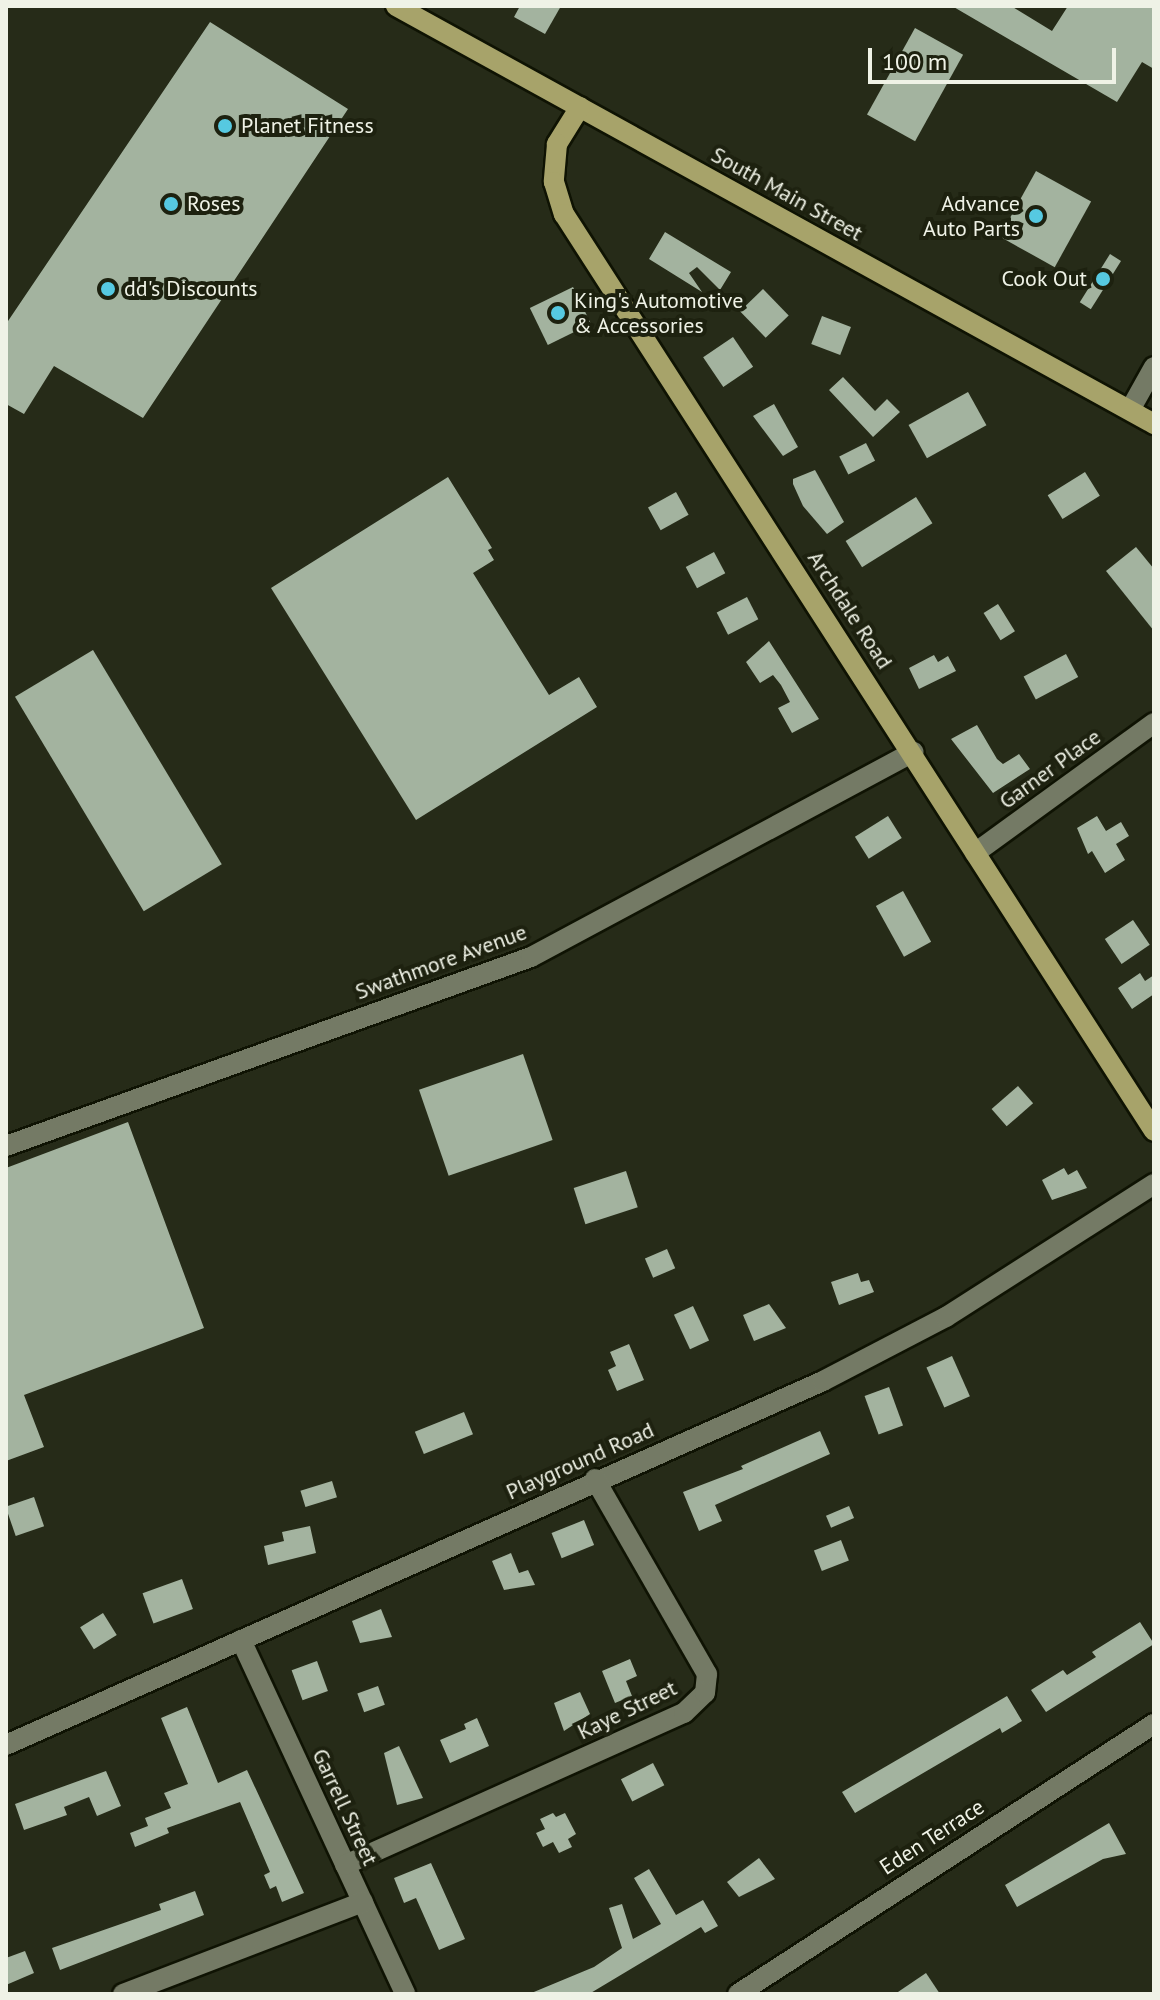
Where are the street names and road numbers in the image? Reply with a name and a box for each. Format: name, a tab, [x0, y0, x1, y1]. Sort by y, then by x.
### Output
street label: South Main Street	[707, 141, 867, 247]
street label: Archdale Road	[802, 546, 898, 674]
street label: Garner Place	[994, 723, 1106, 815]
street label: Swathmore Avenue	[351, 919, 531, 1005]
street label: Playground Road	[502, 1417, 658, 1505]
street label: Kaye Street	[573, 1675, 681, 1745]
street label: Garrell Street	[307, 1745, 383, 1869]
street label: Eden Terrace	[875, 1793, 989, 1881]

